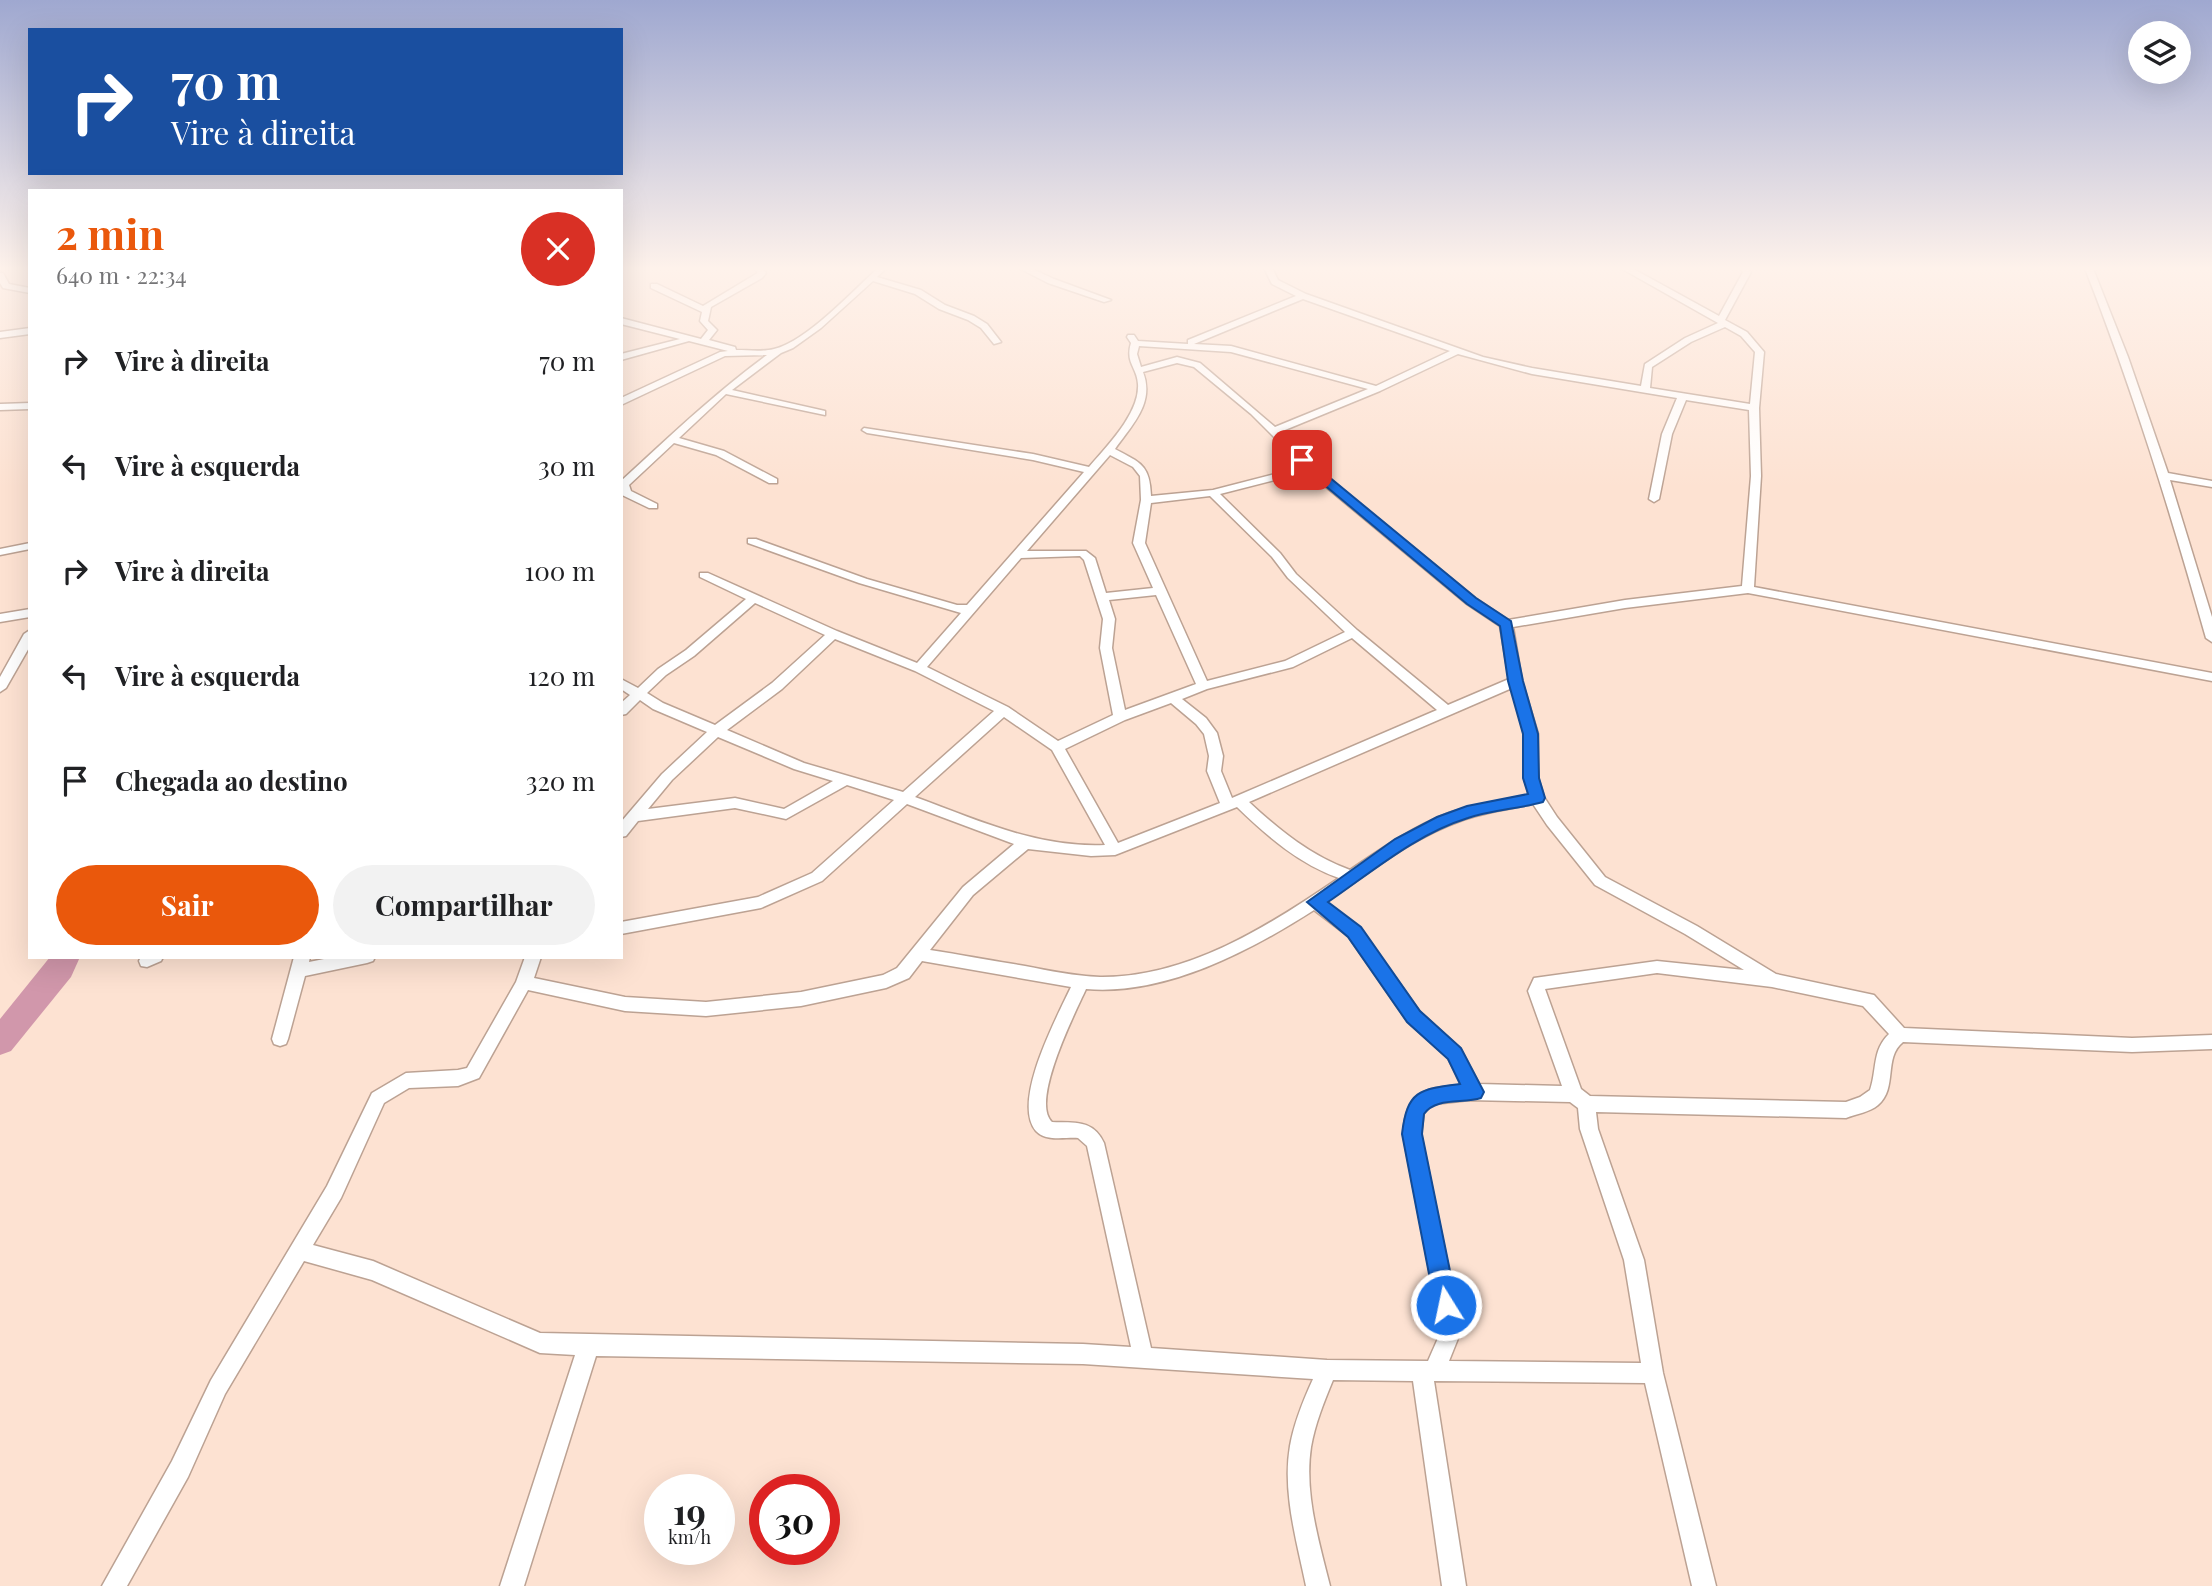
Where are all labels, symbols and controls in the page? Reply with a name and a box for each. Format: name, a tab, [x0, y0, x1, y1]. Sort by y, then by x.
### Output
map controls	[2128, 21, 2191, 84]
button: layers	[2128, 21, 2191, 84]
text: 70 m	[171, 47, 281, 112]
icon: right	[56, 56, 147, 147]
text: Vire à direita	[171, 110, 355, 153]
text: 2 min	[56, 205, 164, 261]
button: close	[521, 212, 595, 286]
text: 640 m · 22:34	[56, 259, 187, 290]
icon: right	[56, 342, 94, 380]
text: Vire à direita	[115, 343, 270, 378]
text: 70 m	[539, 343, 595, 378]
pin	[1272, 430, 1332, 490]
icon: arrive	[1283, 441, 1321, 479]
icon: left	[56, 447, 94, 485]
text: Vire à esquerda	[115, 448, 300, 483]
text: 30 m	[538, 448, 595, 483]
icon: right	[56, 552, 94, 590]
text: Vire à direita	[115, 553, 270, 588]
text: 100 m	[525, 553, 595, 588]
icon: left	[56, 657, 94, 695]
text: Vire à esquerda	[115, 658, 300, 693]
text: 120 m	[528, 658, 595, 693]
icon: arrive	[56, 762, 94, 800]
text: Chegada ao destino	[115, 763, 348, 798]
text: 320 m	[526, 763, 595, 798]
button: Sair	[56, 865, 319, 945]
button: Compartilhar	[333, 865, 595, 945]
position arrow	[1409, 1268, 1483, 1342]
speed limit sign: 30	[749, 1474, 840, 1565]
text: 19	[673, 1487, 706, 1534]
text: km/h	[668, 1525, 711, 1549]

